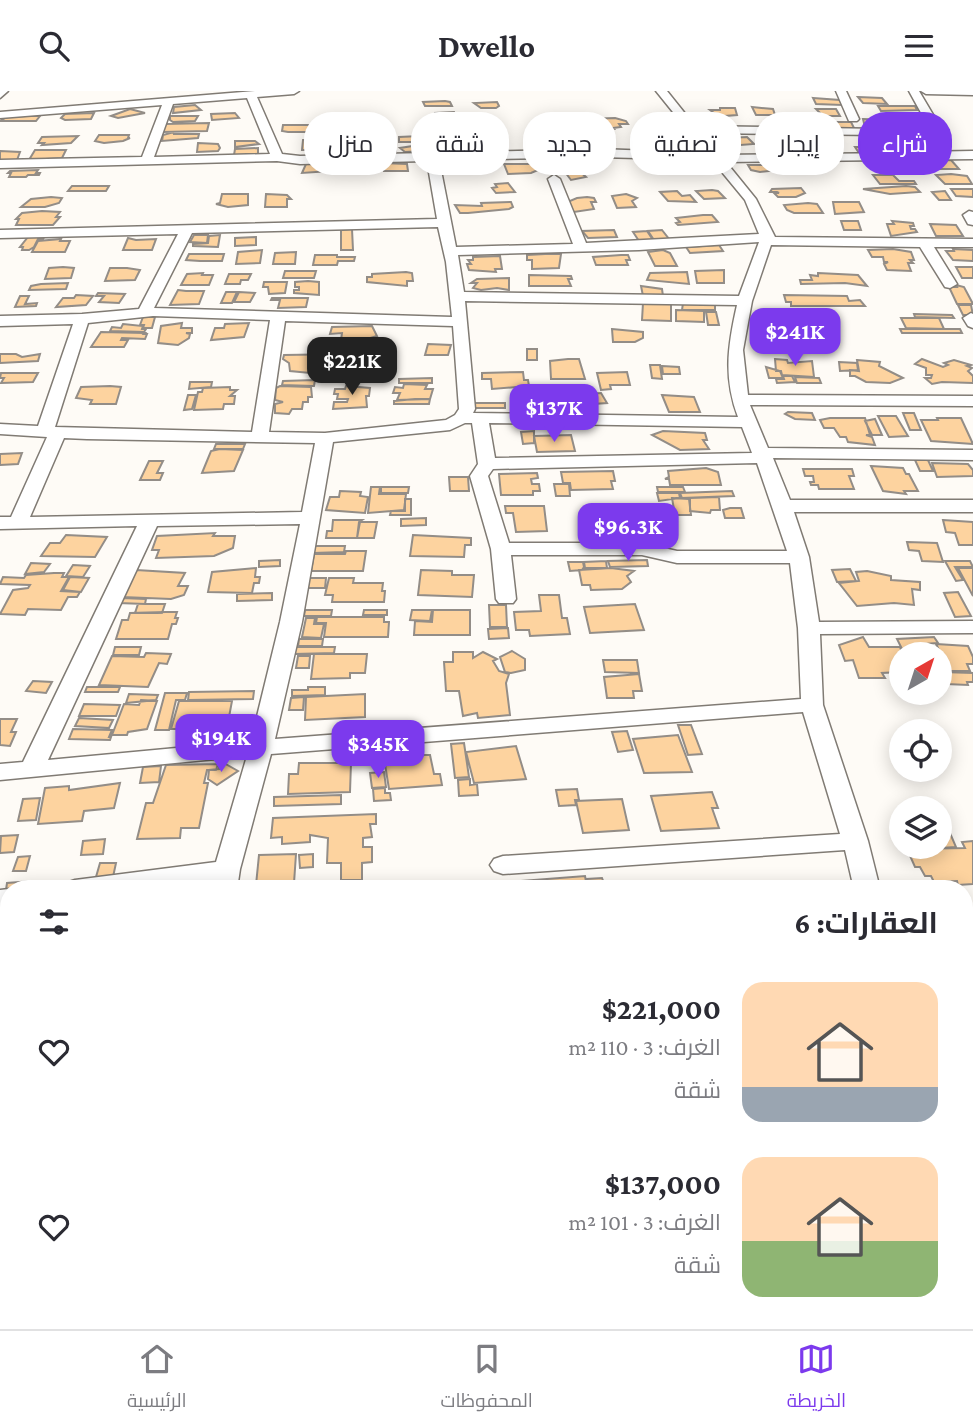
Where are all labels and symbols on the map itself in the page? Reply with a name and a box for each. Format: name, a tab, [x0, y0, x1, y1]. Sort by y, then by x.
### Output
pin: $241K	[746, 309, 844, 368]
pin: $221K	[303, 337, 401, 397]
pin: $137K	[505, 385, 603, 444]
pin: $96.3K	[571, 503, 685, 563]
north arrow	[889, 642, 952, 705]
pin: $194K	[172, 715, 270, 774]
pin: $345K	[329, 721, 427, 780]

